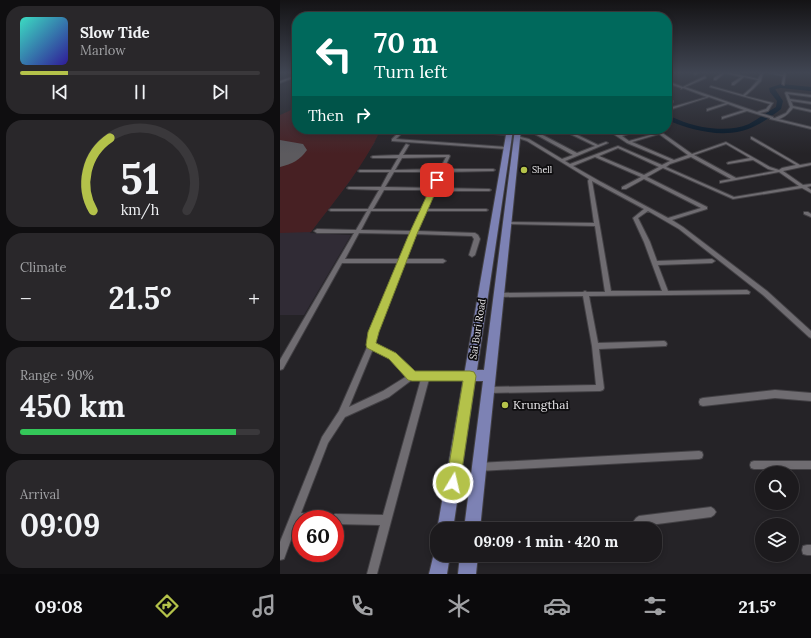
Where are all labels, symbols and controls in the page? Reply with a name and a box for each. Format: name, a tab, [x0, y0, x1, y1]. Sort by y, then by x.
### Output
text: Slow Tide	[80, 23, 150, 42]
text: 70 m	[374, 25, 438, 61]
icon: left	[308, 28, 360, 80]
text: Marlow	[80, 42, 126, 59]
text: Turn left	[374, 60, 447, 83]
icon: previous	[49, 81, 71, 103]
icon: pause	[129, 81, 151, 103]
icon: next	[209, 81, 231, 103]
icon: right	[352, 104, 374, 126]
text: Then	[308, 106, 344, 125]
text: 51	[120, 152, 160, 205]
pin	[420, 163, 454, 197]
place label: Shell	[532, 164, 553, 175]
marker: Shell	[519, 165, 529, 175]
icon: arrive	[426, 169, 448, 191]
text: km/h	[121, 201, 160, 220]
text: Climate	[20, 259, 67, 276]
text: 21.5°	[109, 279, 171, 317]
text: −	[20, 284, 32, 312]
text: +	[248, 284, 260, 312]
street label: Sai Buri Road	[466, 298, 489, 360]
text: Range · 90%	[20, 367, 94, 384]
text: 450 km	[20, 387, 125, 425]
place label: Krungthai	[513, 397, 569, 412]
marker: Krungthai	[500, 400, 510, 410]
position arrow	[432, 462, 474, 504]
map controls	[755, 466, 799, 562]
button: search	[755, 466, 799, 510]
text: Arrival	[20, 486, 60, 503]
text: 09:09	[20, 506, 100, 544]
speed limit sign: 60	[292, 510, 344, 562]
button: layers	[755, 518, 799, 562]
text: 09:09 · 1 min · 420 m	[474, 532, 618, 551]
icon: directions	[153, 592, 181, 620]
icon: music	[250, 592, 278, 620]
icon: phone	[348, 592, 376, 620]
icon: climate	[445, 592, 473, 620]
icon: car	[543, 592, 571, 620]
icon: filters	[641, 592, 669, 620]
text: 09:08	[35, 595, 83, 618]
text: 21.5°	[738, 595, 776, 618]

